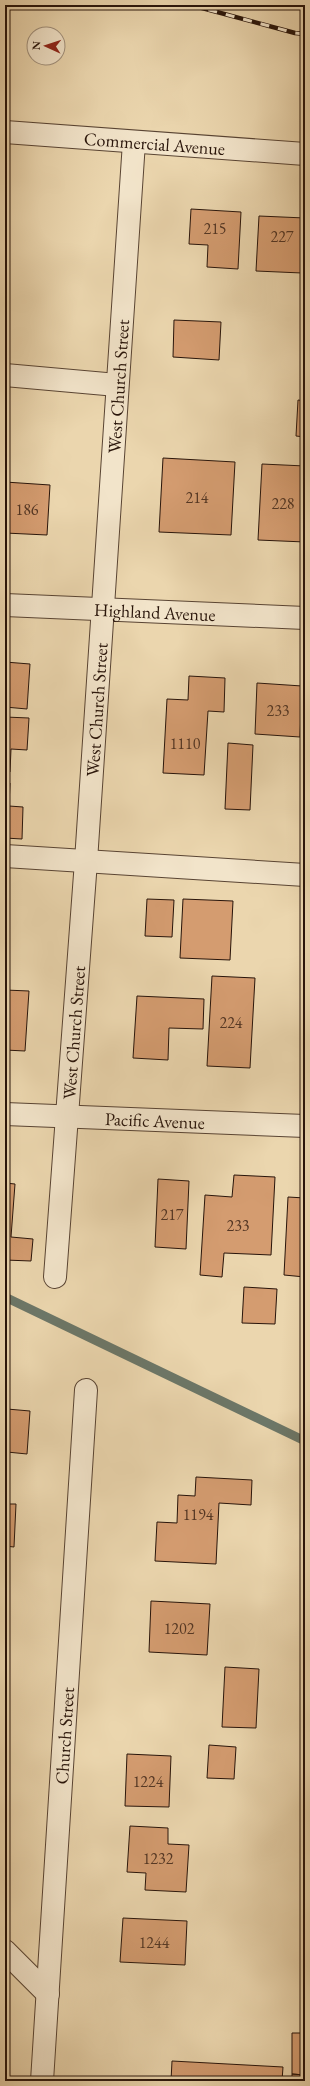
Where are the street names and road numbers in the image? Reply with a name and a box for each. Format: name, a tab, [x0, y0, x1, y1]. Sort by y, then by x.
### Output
street label: Commercial Avenue	[83, 126, 226, 160]
street label: West Church Street	[102, 318, 134, 454]
street label: Highland Avenue	[94, 597, 216, 626]
street label: West Church Street	[80, 641, 112, 777]
street label: West Church Street	[57, 965, 90, 1100]
street label: Pacific Avenue	[104, 1107, 205, 1133]
street label: Church Street	[49, 1686, 79, 1785]

